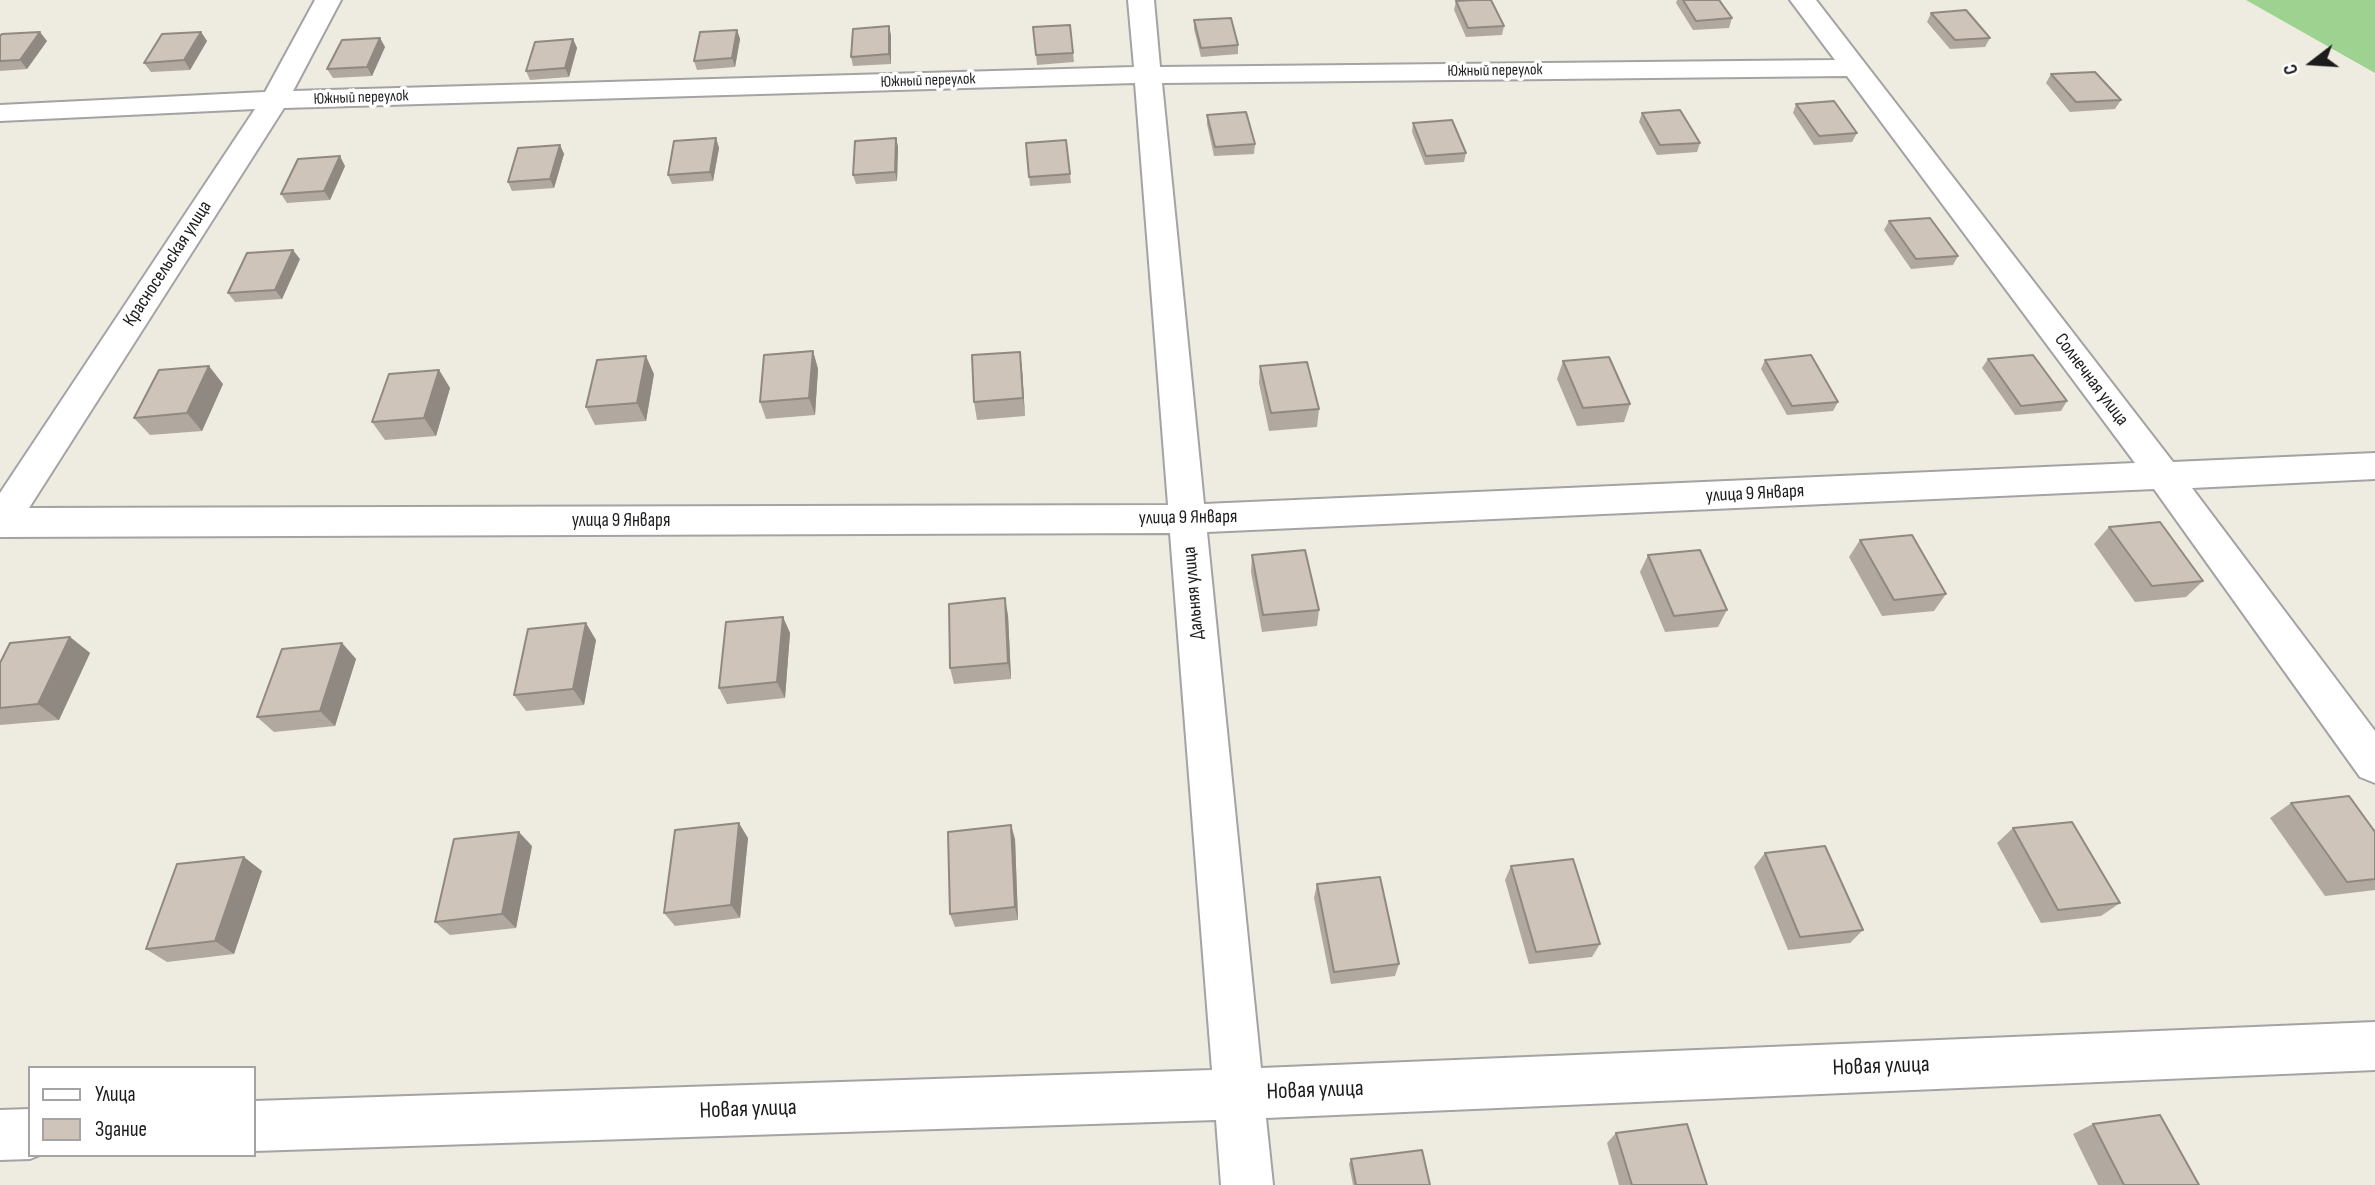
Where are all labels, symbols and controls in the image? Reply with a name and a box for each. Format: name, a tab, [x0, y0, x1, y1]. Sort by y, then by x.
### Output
north arrow	[2277, 28, 2347, 98]
street label: Южный переулок	[1447, 61, 1543, 81]
text: С	[2279, 61, 2304, 77]
street label: Южный переулок	[880, 70, 976, 92]
street label: Южный переулок	[313, 87, 409, 109]
street label: Красносельская улица	[119, 197, 217, 331]
street label: Солнечная улица	[2049, 329, 2133, 431]
street label: улица 9 Января	[1705, 480, 1805, 508]
street label: улица 9 Января	[1138, 506, 1238, 530]
street label: улица 9 Января	[572, 510, 670, 532]
street label: Дальняя улица	[1179, 546, 1209, 640]
street label: Новая улица	[1832, 1052, 1930, 1082]
legend	[28, 1066, 256, 1157]
street label: Новая улица	[1266, 1076, 1364, 1106]
text: Улица	[95, 1082, 136, 1107]
street label: Новая улица	[699, 1095, 797, 1125]
text: Здание	[95, 1117, 147, 1142]

